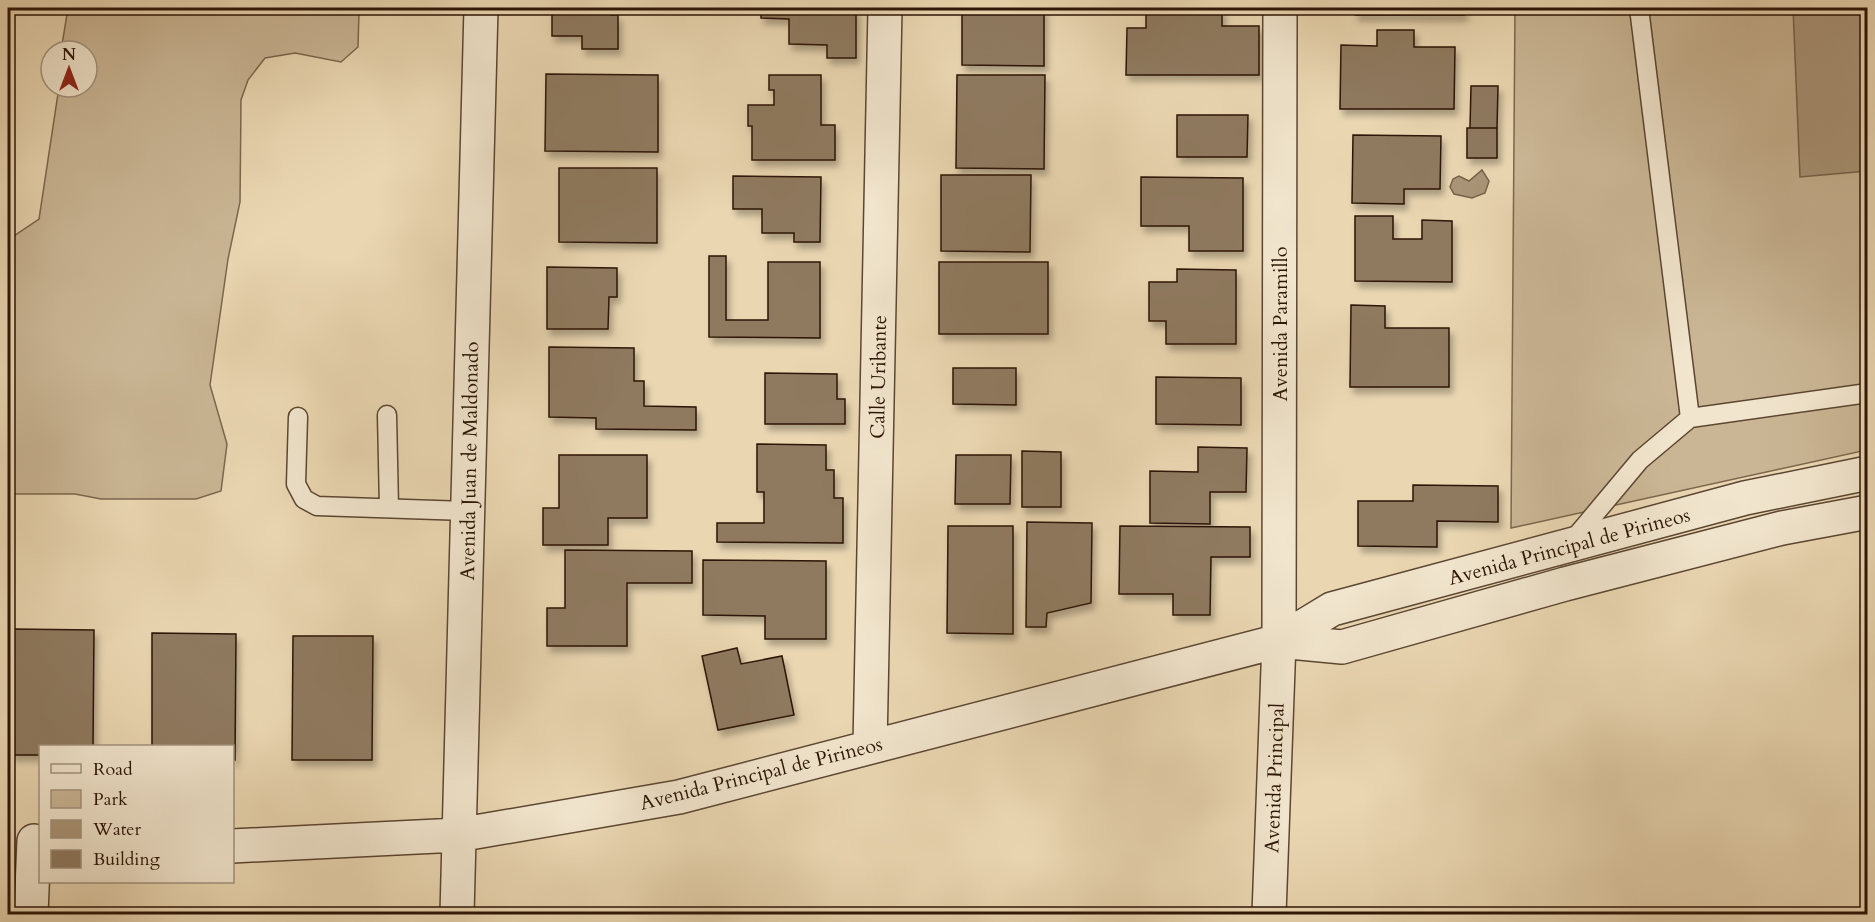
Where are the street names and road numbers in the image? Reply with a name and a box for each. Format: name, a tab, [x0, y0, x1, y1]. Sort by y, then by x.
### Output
street label: Avenida Paramillo	[1267, 246, 1294, 402]
street label: Calle Uribante	[864, 315, 893, 439]
street label: Avenida Juan de Maldonado	[454, 341, 485, 581]
street label: Avenida Principal de Pirineos	[1445, 501, 1693, 592]
street label: Avenida Principal	[1258, 702, 1291, 854]
street label: Avenida Principal de Pirineos	[637, 730, 885, 817]

